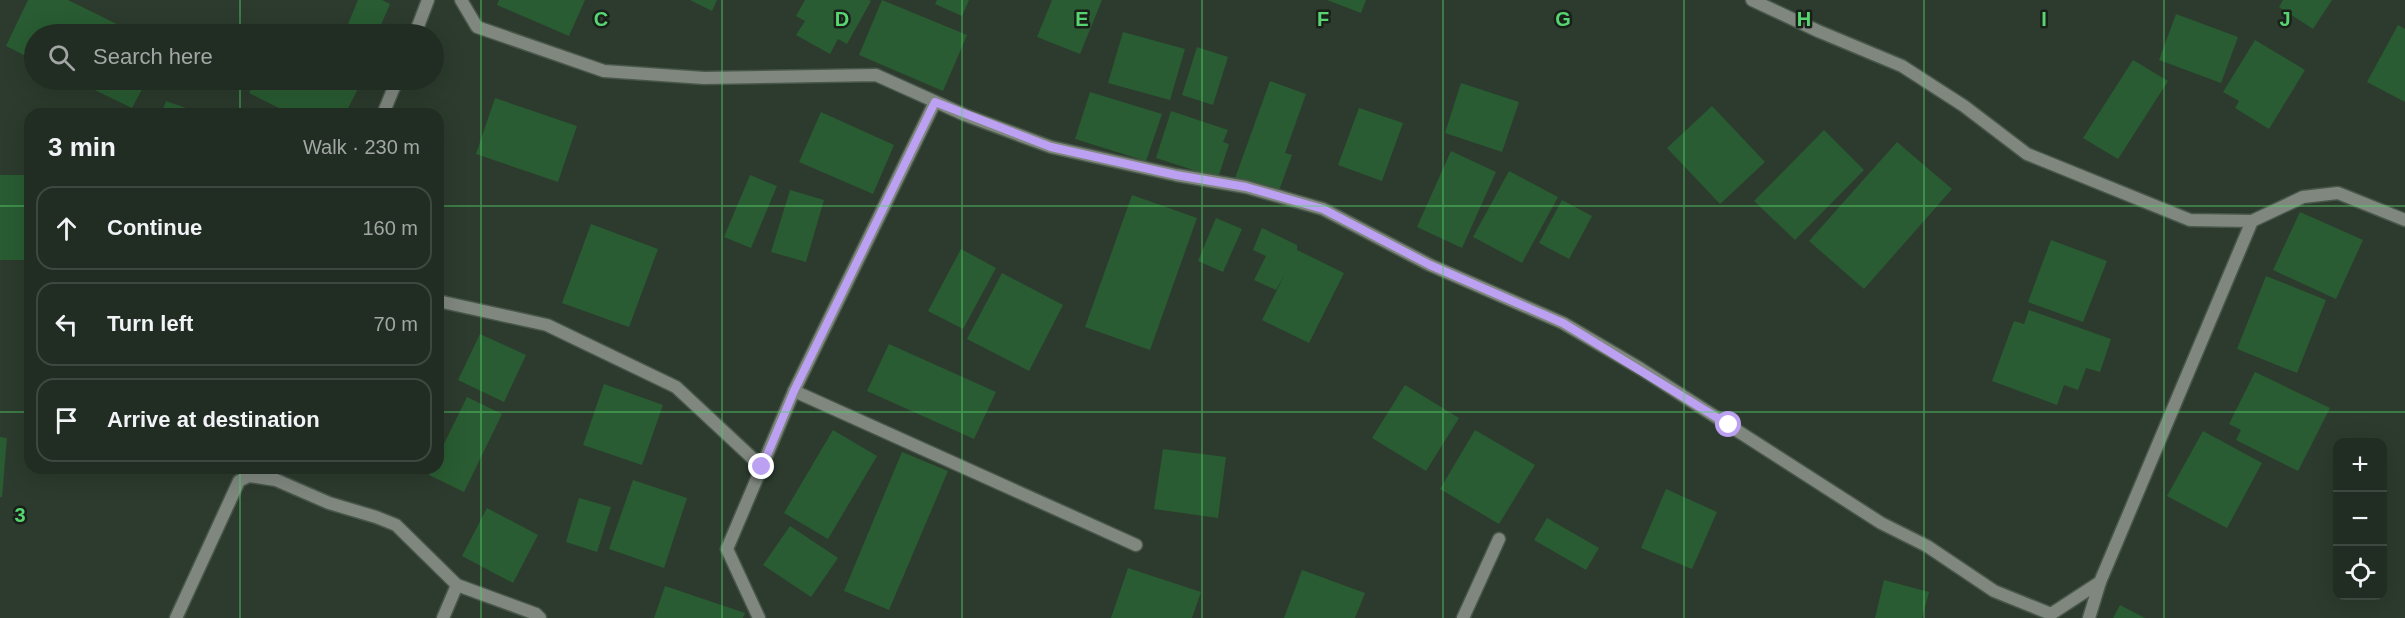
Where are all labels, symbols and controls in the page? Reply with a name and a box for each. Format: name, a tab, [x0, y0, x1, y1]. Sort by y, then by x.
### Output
text: C	[594, 8, 608, 30]
text: D	[835, 8, 849, 30]
text: E	[1075, 8, 1089, 30]
text: F	[1317, 8, 1329, 30]
text: G	[1555, 8, 1571, 30]
text: H	[1797, 8, 1811, 30]
text: I	[2041, 8, 2047, 30]
text: J	[2279, 8, 2291, 30]
search box	[24, 24, 444, 90]
icon: search	[45, 41, 78, 74]
text: Search here	[93, 44, 213, 69]
text: 3 min	[48, 132, 116, 162]
text: Walk · 230 m	[303, 136, 420, 158]
icon: ahead	[50, 212, 83, 245]
text: Continue	[107, 215, 202, 240]
text: 160 m	[362, 217, 418, 239]
icon: left	[50, 308, 83, 341]
text: Turn left	[107, 311, 193, 336]
text: 70 m	[374, 313, 418, 335]
icon: arrive	[50, 404, 83, 437]
text: Arrive at destination	[107, 407, 320, 432]
route start	[1715, 411, 1741, 437]
map controls	[2333, 438, 2387, 600]
button: +	[2333, 438, 2387, 492]
route end	[748, 453, 774, 479]
button: −	[2333, 492, 2387, 546]
text: 3	[14, 504, 26, 526]
button: locate	[2333, 546, 2387, 600]

